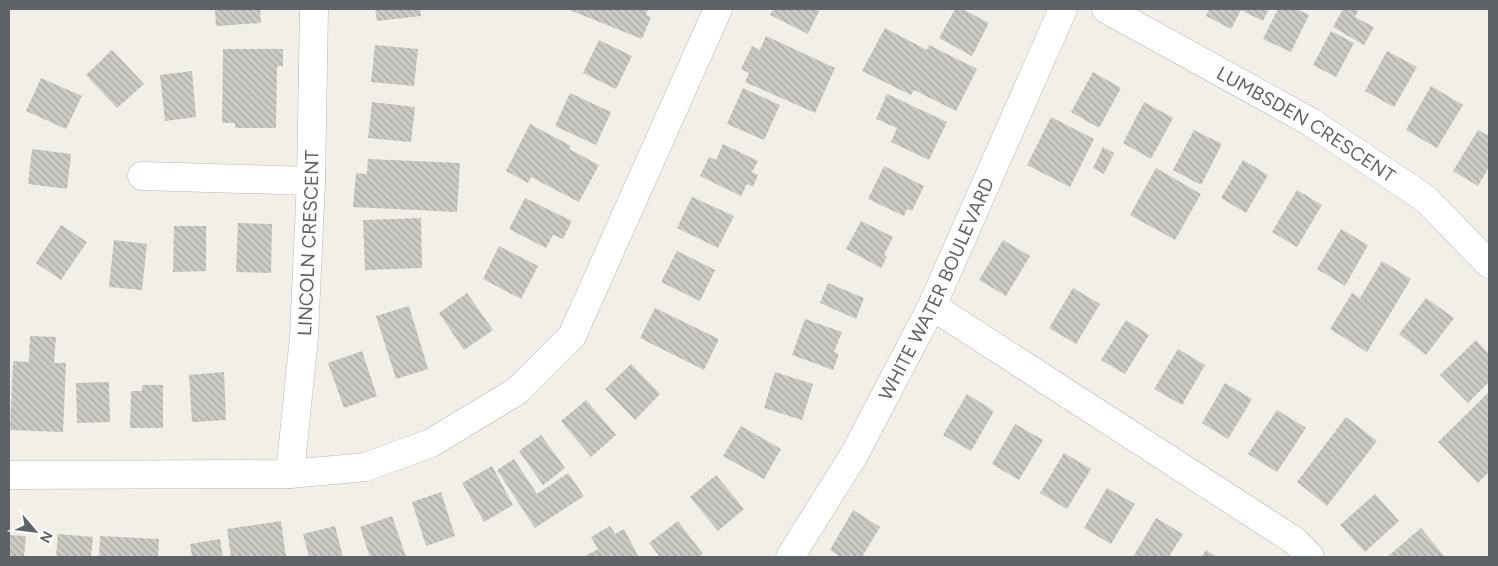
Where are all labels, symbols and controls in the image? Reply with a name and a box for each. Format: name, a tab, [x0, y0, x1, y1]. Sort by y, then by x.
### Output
street label: LUMBSDEN CRESCENT	[1213, 61, 1400, 188]
street label: LINCOLN CRESCENT	[293, 149, 324, 336]
street label: WHITE WATER BOULEVARD	[874, 174, 999, 404]
north arrow	[10, 506, 60, 556]
text: N	[36, 528, 56, 546]

